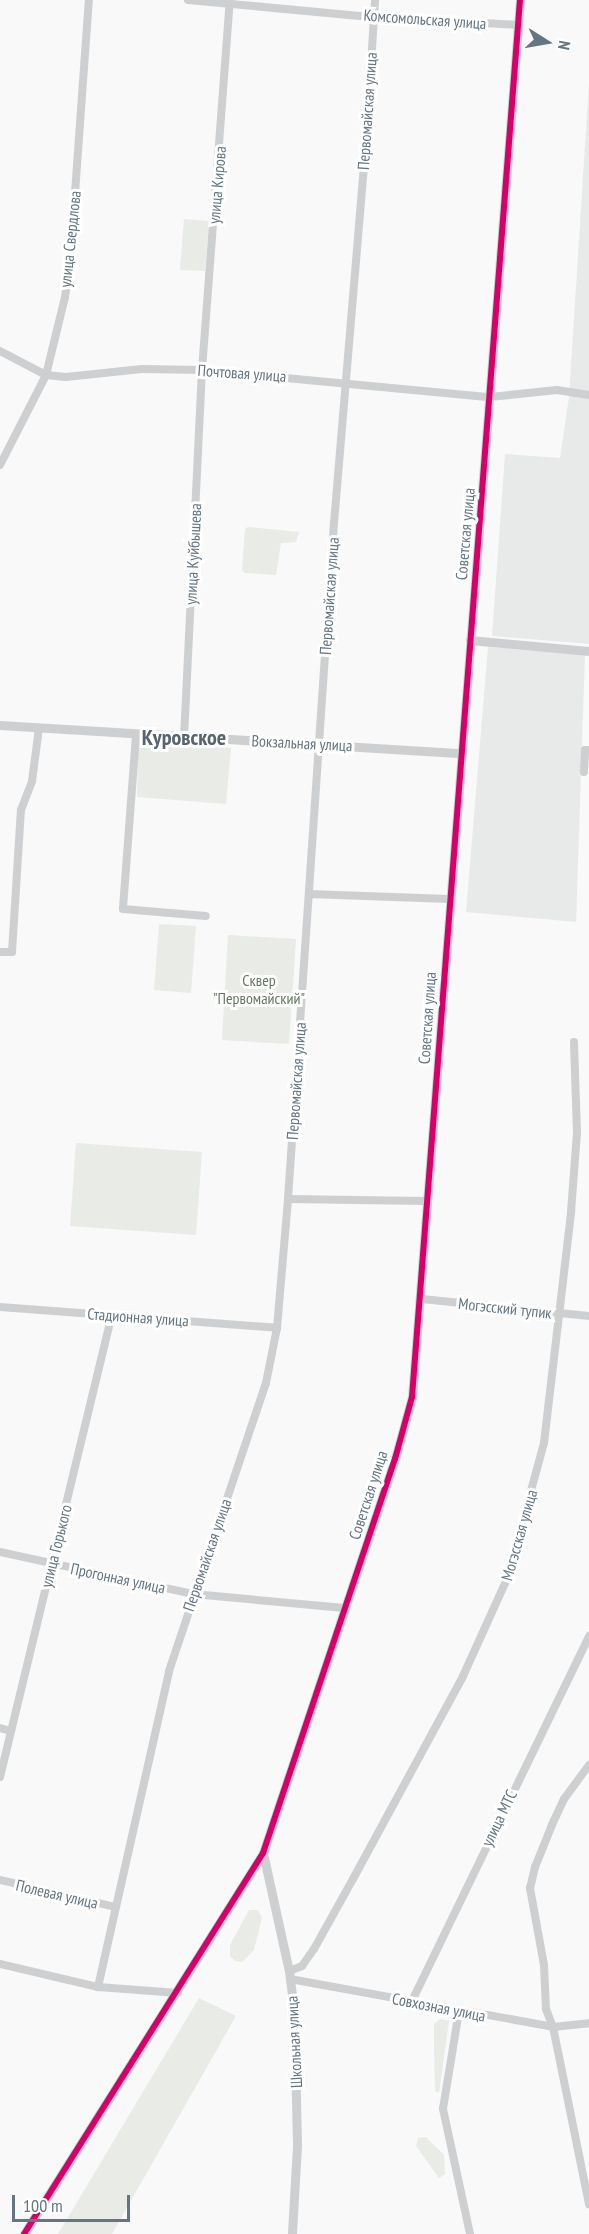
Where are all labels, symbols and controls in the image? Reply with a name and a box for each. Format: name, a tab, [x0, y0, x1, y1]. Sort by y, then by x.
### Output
street label: Комсомольская улица	[363, 5, 487, 33]
north arrow	[517, 12, 577, 72]
text: N	[554, 39, 575, 52]
street label: Первомайская улица	[353, 52, 381, 170]
street label: улица Кирова	[204, 145, 230, 225]
street label: улица Свердлова	[55, 190, 85, 288]
street label: Почтовая улица	[197, 360, 287, 386]
street label: Советская улица	[451, 487, 479, 581]
street label: улица Куйбышева	[181, 503, 205, 605]
street label: Первомайская улица	[315, 537, 343, 655]
district label: Куровское	[142, 725, 226, 751]
street label: Вокзальная улица	[251, 731, 353, 755]
park label: Сквер "Первомайский"	[213, 970, 305, 1008]
street label: Советская улица	[414, 971, 440, 1065]
street label: Первомайская улица	[282, 1022, 310, 1140]
street label: Могэсский тупик	[457, 1294, 553, 1322]
street label: Стадионная улица	[87, 1304, 189, 1330]
street label: Советская улица	[345, 1448, 391, 1542]
street label: Могэсская улица	[497, 1487, 541, 1583]
street label: Первомайская улица	[179, 1496, 235, 1614]
street label: улица Горького	[36, 1503, 76, 1589]
street label: Прогонная улица	[69, 1559, 167, 1597]
street label: улица МТС	[477, 1787, 521, 1849]
street label: Полевая улица	[14, 1875, 100, 1913]
street label: Совхозная улица	[391, 1989, 487, 2025]
street label: Школьная улица	[282, 1995, 306, 2089]
scale bar	[15, 2183, 134, 2221]
text: 100 m	[23, 2194, 63, 2217]

